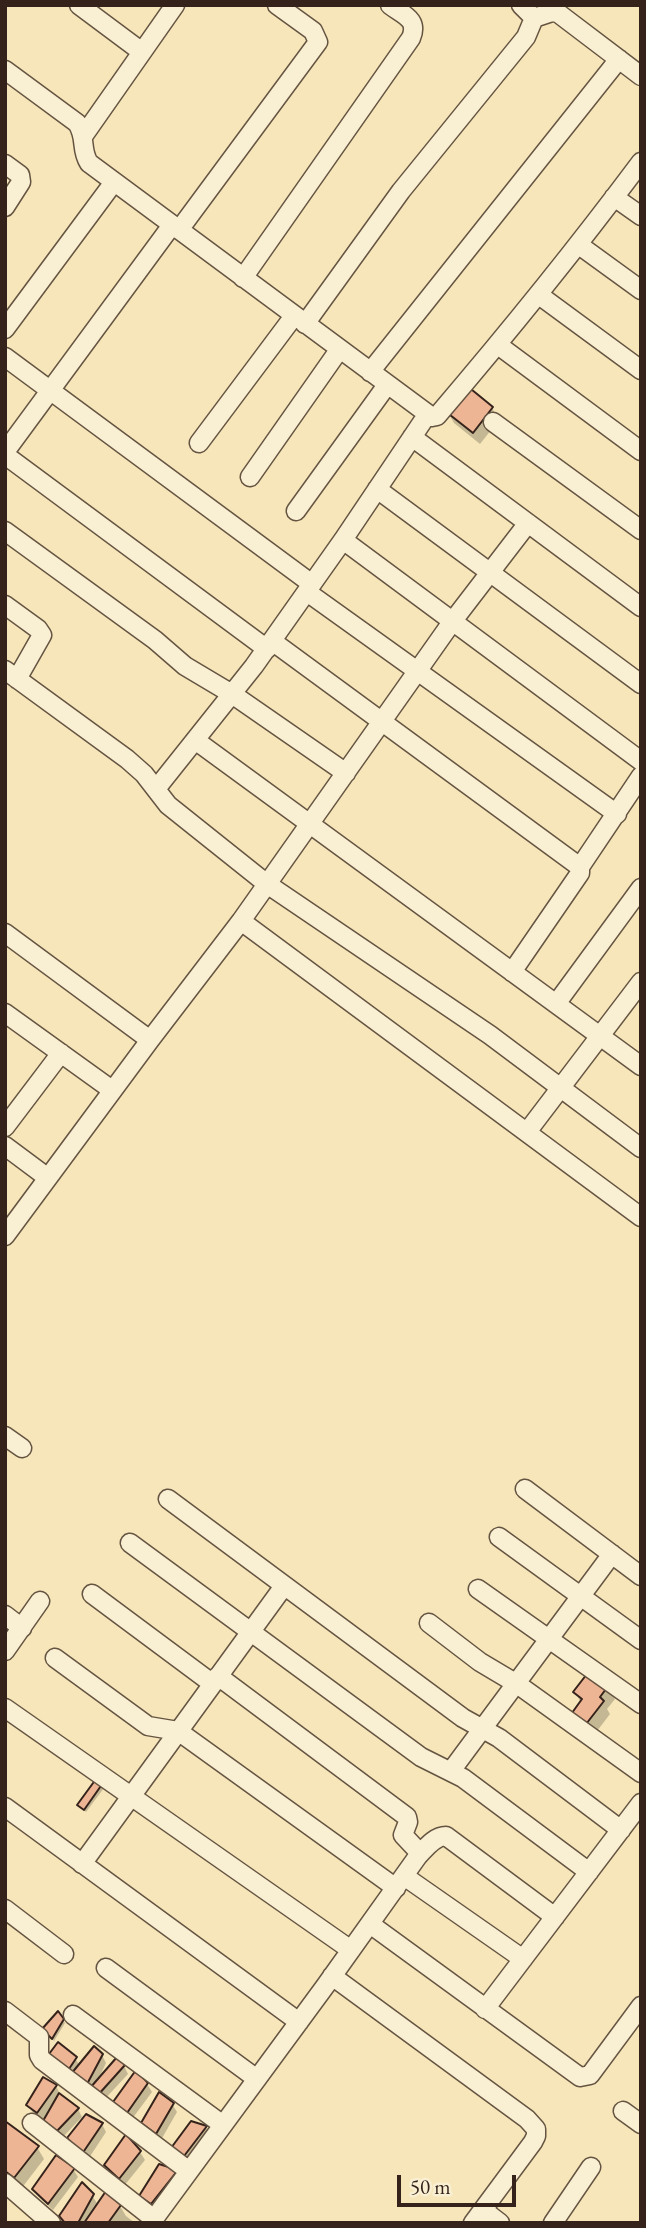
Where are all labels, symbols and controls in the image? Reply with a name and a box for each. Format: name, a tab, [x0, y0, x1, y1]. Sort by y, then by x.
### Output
scale bar	[401, 2162, 520, 2206]
text: 50 m	[410, 2173, 451, 2200]

